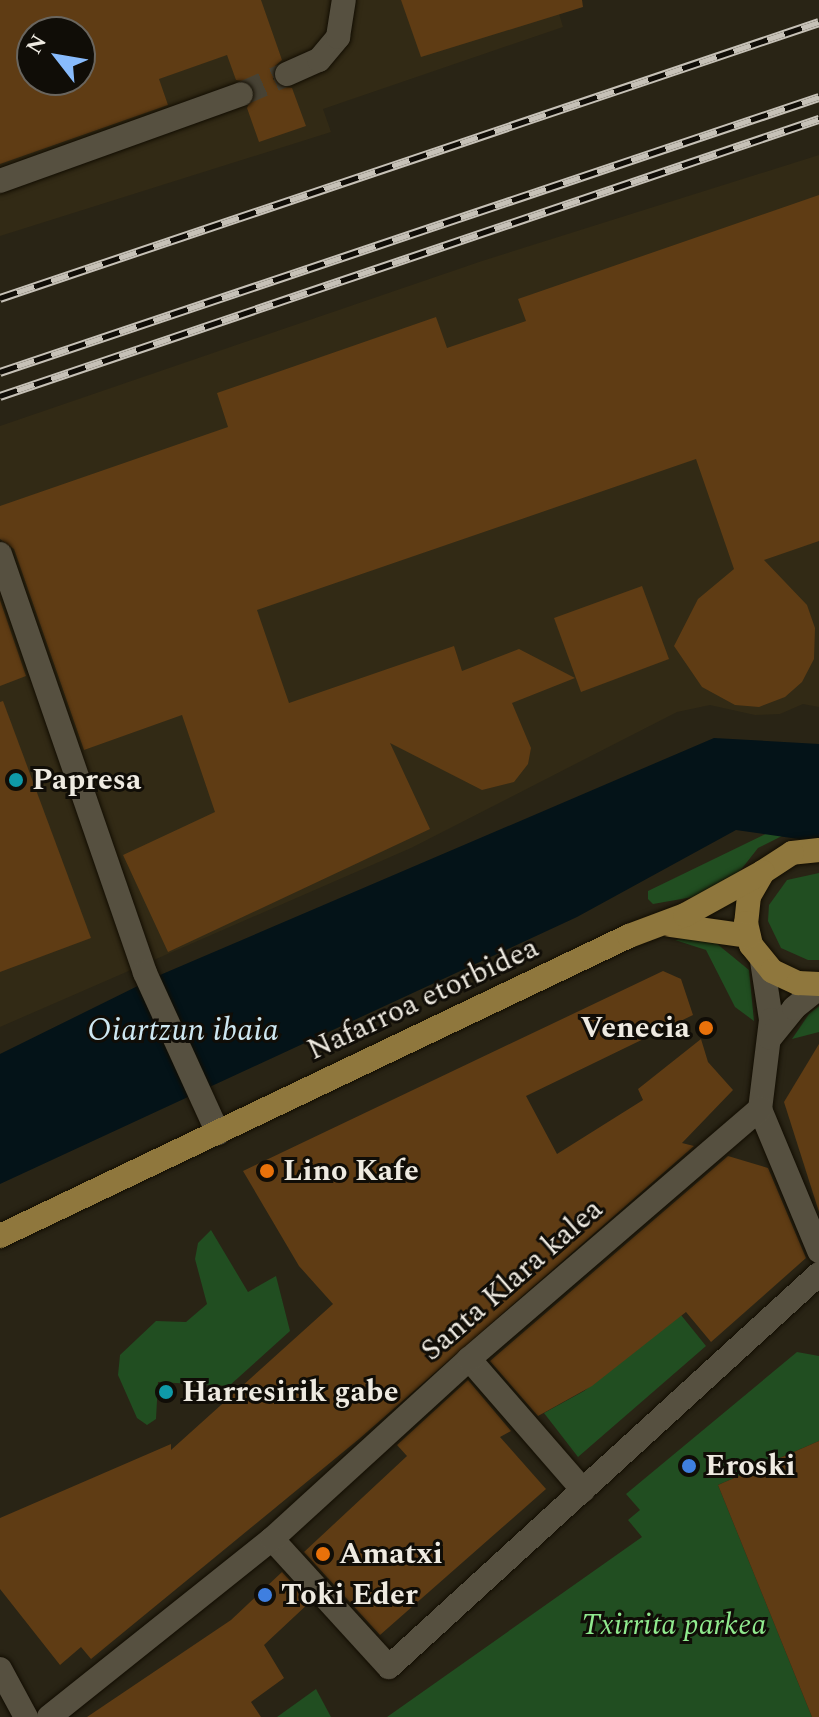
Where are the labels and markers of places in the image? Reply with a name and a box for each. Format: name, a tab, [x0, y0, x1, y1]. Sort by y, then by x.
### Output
place label: Papresa	[32, 762, 141, 798]
marker: Papresa	[7, 771, 25, 789]
place label: Venecia	[580, 1010, 690, 1046]
marker: Venecia	[697, 1019, 715, 1037]
place label: Lino Kafe	[283, 1153, 419, 1189]
marker: Lino Kafe	[258, 1162, 276, 1180]
place label: Harresirik gabe	[182, 1374, 399, 1410]
marker: Harresirik gabe	[157, 1383, 175, 1401]
place label: Eroski	[705, 1448, 796, 1484]
marker: Eroski	[680, 1457, 698, 1475]
place label: Amatxi	[339, 1536, 443, 1572]
marker: Amatxi	[314, 1545, 332, 1563]
place label: Toki Eder	[281, 1577, 418, 1613]
marker: Toki Eder	[256, 1586, 274, 1604]

